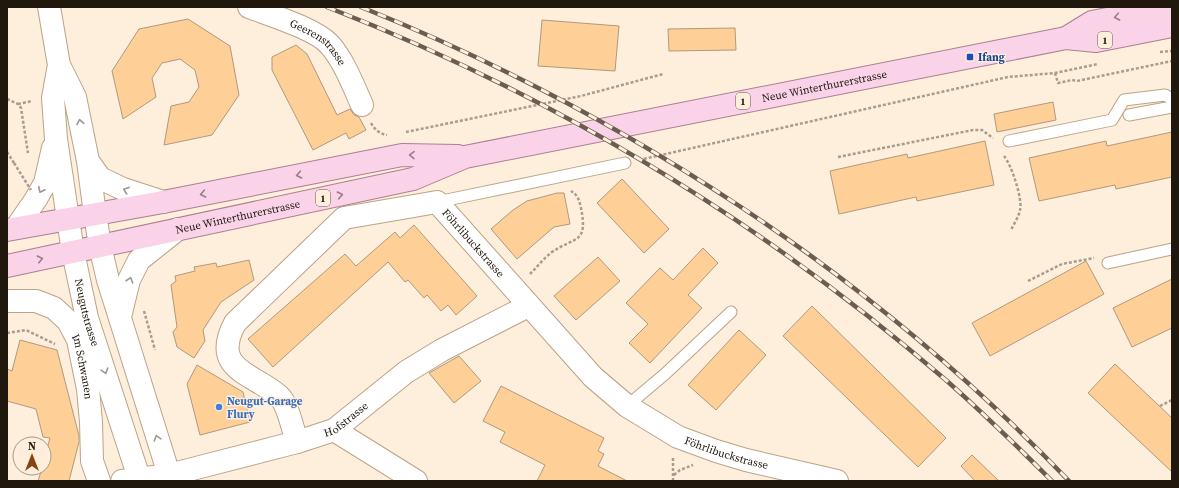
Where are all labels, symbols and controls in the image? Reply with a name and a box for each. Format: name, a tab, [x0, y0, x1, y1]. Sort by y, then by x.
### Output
one-way arrow	[1114, 12, 1120, 21]
street label: Geerenstrasse	[288, 15, 350, 68]
road number: 1	[1098, 32, 1112, 48]
place label: Ifang	[978, 50, 1005, 65]
marker: Ifang	[965, 52, 975, 62]
street label: Neue Winterthurerstrasse	[761, 66, 888, 106]
road number: 1	[736, 93, 750, 109]
one-way arrow	[77, 119, 85, 125]
one-way arrow	[409, 151, 415, 159]
one-way arrow	[296, 170, 302, 179]
one-way arrow	[38, 186, 46, 193]
one-way arrow	[123, 186, 130, 194]
one-way arrow	[200, 189, 206, 198]
road number: 1	[316, 190, 330, 206]
one-way arrow	[337, 191, 343, 199]
street label: Neue Winterthurerstrasse	[174, 196, 302, 237]
street label: Föhrlibuckstrasse	[439, 205, 508, 281]
one-way arrow	[37, 255, 43, 264]
street label: Neugutstrasse	[71, 277, 103, 348]
one-way arrow	[125, 277, 133, 284]
street label: Im Schwanen	[69, 331, 96, 400]
one-way arrow	[100, 367, 108, 374]
place label: Neugut-Garage Flury	[227, 394, 303, 422]
street label: Hofstrasse	[322, 398, 371, 440]
marker: Neugut-Garage Flury	[214, 402, 224, 412]
street label: Föhrlibuckstrasse	[682, 433, 770, 473]
one-way arrow	[153, 434, 162, 441]
north arrow	[12, 436, 52, 476]
text: N	[28, 439, 36, 454]

